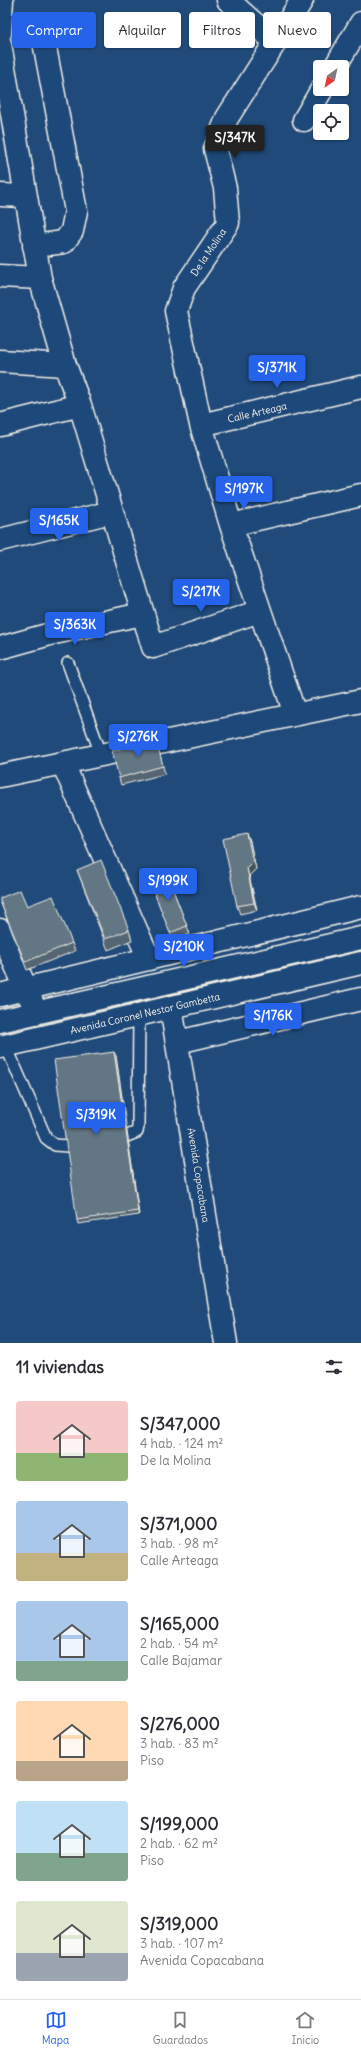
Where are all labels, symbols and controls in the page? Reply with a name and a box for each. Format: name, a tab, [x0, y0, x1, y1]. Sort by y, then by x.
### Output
chip: Comprar	[12, 12, 96, 48]
chip: Alquilar	[104, 12, 181, 48]
chip: Filtros	[189, 12, 255, 48]
chip: Nuevo	[263, 12, 331, 48]
north arrow	[313, 60, 349, 96]
map controls	[313, 60, 349, 140]
button: locate	[313, 104, 349, 140]
pin: S/347K	[202, 125, 268, 159]
text: S/347K	[214, 129, 256, 146]
street label: De la Molina	[188, 226, 229, 279]
pin: S/371K	[244, 355, 310, 389]
text: S/371K	[258, 359, 296, 376]
street label: Calle Arteaga	[226, 399, 288, 426]
pin: S/197K	[211, 476, 277, 510]
text: S/197K	[225, 480, 264, 497]
pin: S/165K	[26, 508, 92, 542]
text: S/165K	[39, 512, 79, 529]
pin: S/217K	[168, 579, 234, 613]
text: S/217K	[182, 583, 220, 600]
pin: S/363K	[42, 612, 108, 646]
text: S/363K	[54, 616, 96, 633]
pin: S/276K	[105, 724, 171, 758]
text: S/276K	[118, 728, 158, 745]
pin: S/199K	[135, 868, 201, 902]
text: S/199K	[148, 872, 188, 889]
pin: S/210K	[151, 934, 217, 968]
text: S/210K	[164, 938, 204, 955]
street label: Avenida Coronel Nestor Gambetta	[69, 990, 222, 1037]
pin: S/176K	[240, 1003, 306, 1037]
text: S/176K	[254, 1007, 292, 1024]
pin: S/319K	[63, 1102, 129, 1136]
text: S/319K	[76, 1106, 116, 1123]
street label: Avenida Copacabana	[185, 1127, 212, 1224]
text: 11 viviendas	[16, 1356, 104, 1378]
icon: filters	[323, 1356, 345, 1378]
text: S/347,000	[140, 1413, 220, 1435]
icon: home	[48, 1417, 96, 1465]
text: 4 hab. · 124 m²	[140, 1435, 223, 1452]
text: De la Molina	[140, 1452, 211, 1469]
text: S/371,000	[140, 1513, 218, 1535]
icon: home	[48, 1517, 96, 1565]
text: 3 hab. · 98 m²	[140, 1535, 219, 1552]
text: Calle Arteaga	[140, 1552, 219, 1569]
text: S/165,000	[140, 1613, 219, 1635]
icon: home	[48, 1617, 96, 1665]
text: 2 hab. · 54 m²	[140, 1635, 218, 1652]
text: Calle Bajamar	[140, 1652, 222, 1669]
text: S/276,000	[140, 1713, 220, 1735]
icon: home	[48, 1717, 96, 1765]
text: 3 hab. · 83 m²	[140, 1735, 219, 1752]
text: Piso	[140, 1752, 164, 1769]
text: S/199,000	[140, 1813, 219, 1835]
icon: home	[48, 1817, 96, 1865]
text: 2 hab. · 62 m²	[140, 1835, 218, 1852]
text: Piso	[140, 1852, 164, 1869]
text: S/319,000	[140, 1913, 218, 1935]
icon: home	[48, 1917, 96, 1965]
text: 3 hab. · 107 m²	[140, 1935, 224, 1952]
text: Avenida Copacabana	[140, 1952, 264, 1969]
tab: Mapa	[42, 2009, 69, 2047]
tab: Guardados	[153, 2009, 208, 2047]
tab: Inicio	[292, 2009, 319, 2047]

